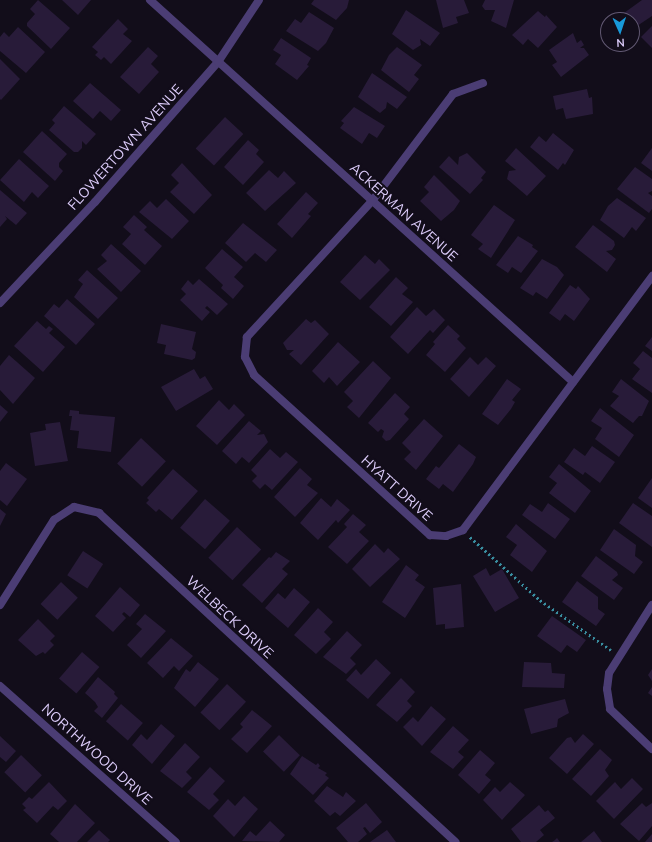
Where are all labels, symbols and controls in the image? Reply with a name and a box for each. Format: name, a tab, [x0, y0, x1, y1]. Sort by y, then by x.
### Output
north arrow	[600, 12, 640, 52]
text: N	[616, 36, 625, 50]
street label: FLOWERTOWN AVENUE	[64, 81, 186, 213]
street label: ACKERMAN AVENUE	[347, 159, 461, 265]
street label: HYATT DRIVE	[358, 452, 436, 524]
street label: WELBECK DRIVE	[183, 572, 277, 662]
street label: NORTHWOOD DRIVE	[38, 700, 156, 808]

